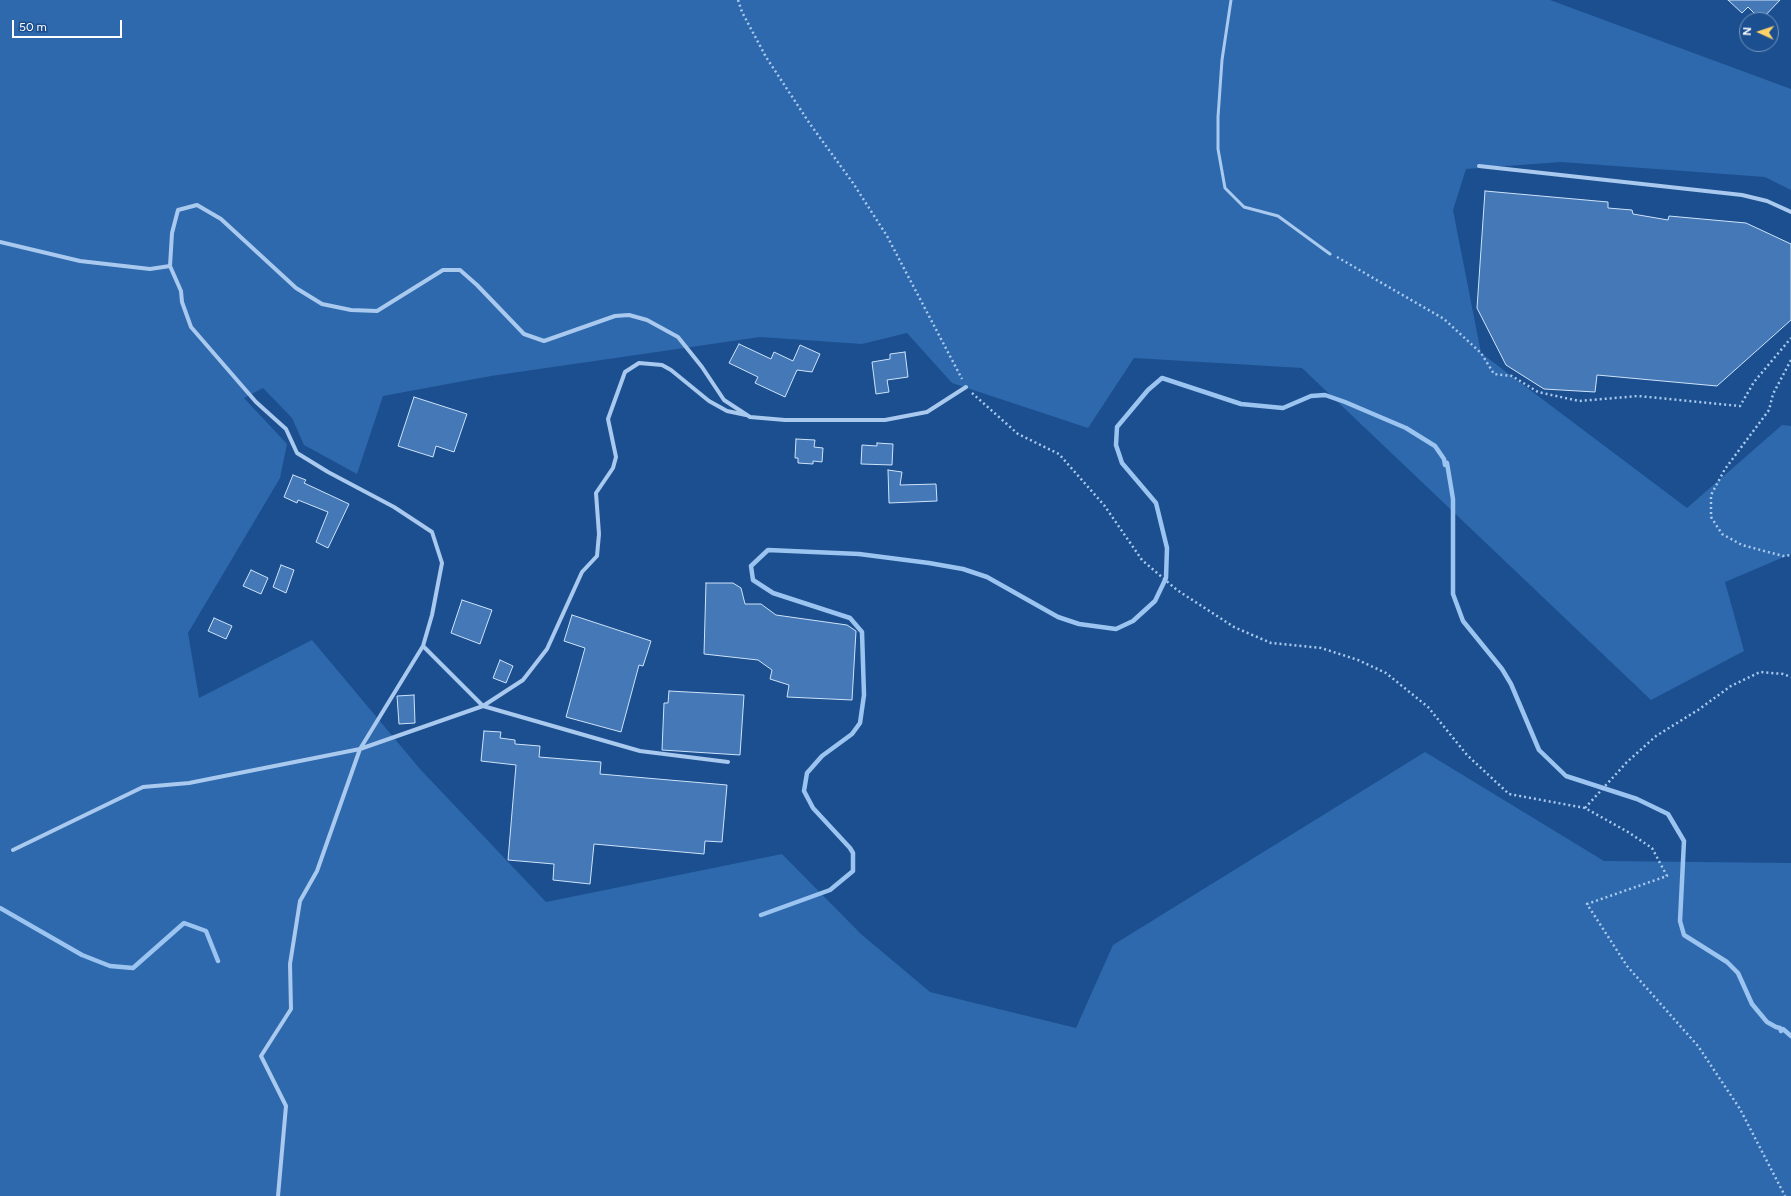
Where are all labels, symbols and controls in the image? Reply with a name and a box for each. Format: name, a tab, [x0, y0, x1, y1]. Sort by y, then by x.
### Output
scale bar	[14, 12, 124, 38]
north arrow	[1739, 12, 1779, 52]
text: 50 m	[19, 20, 47, 34]
text: N	[1741, 27, 1754, 36]

